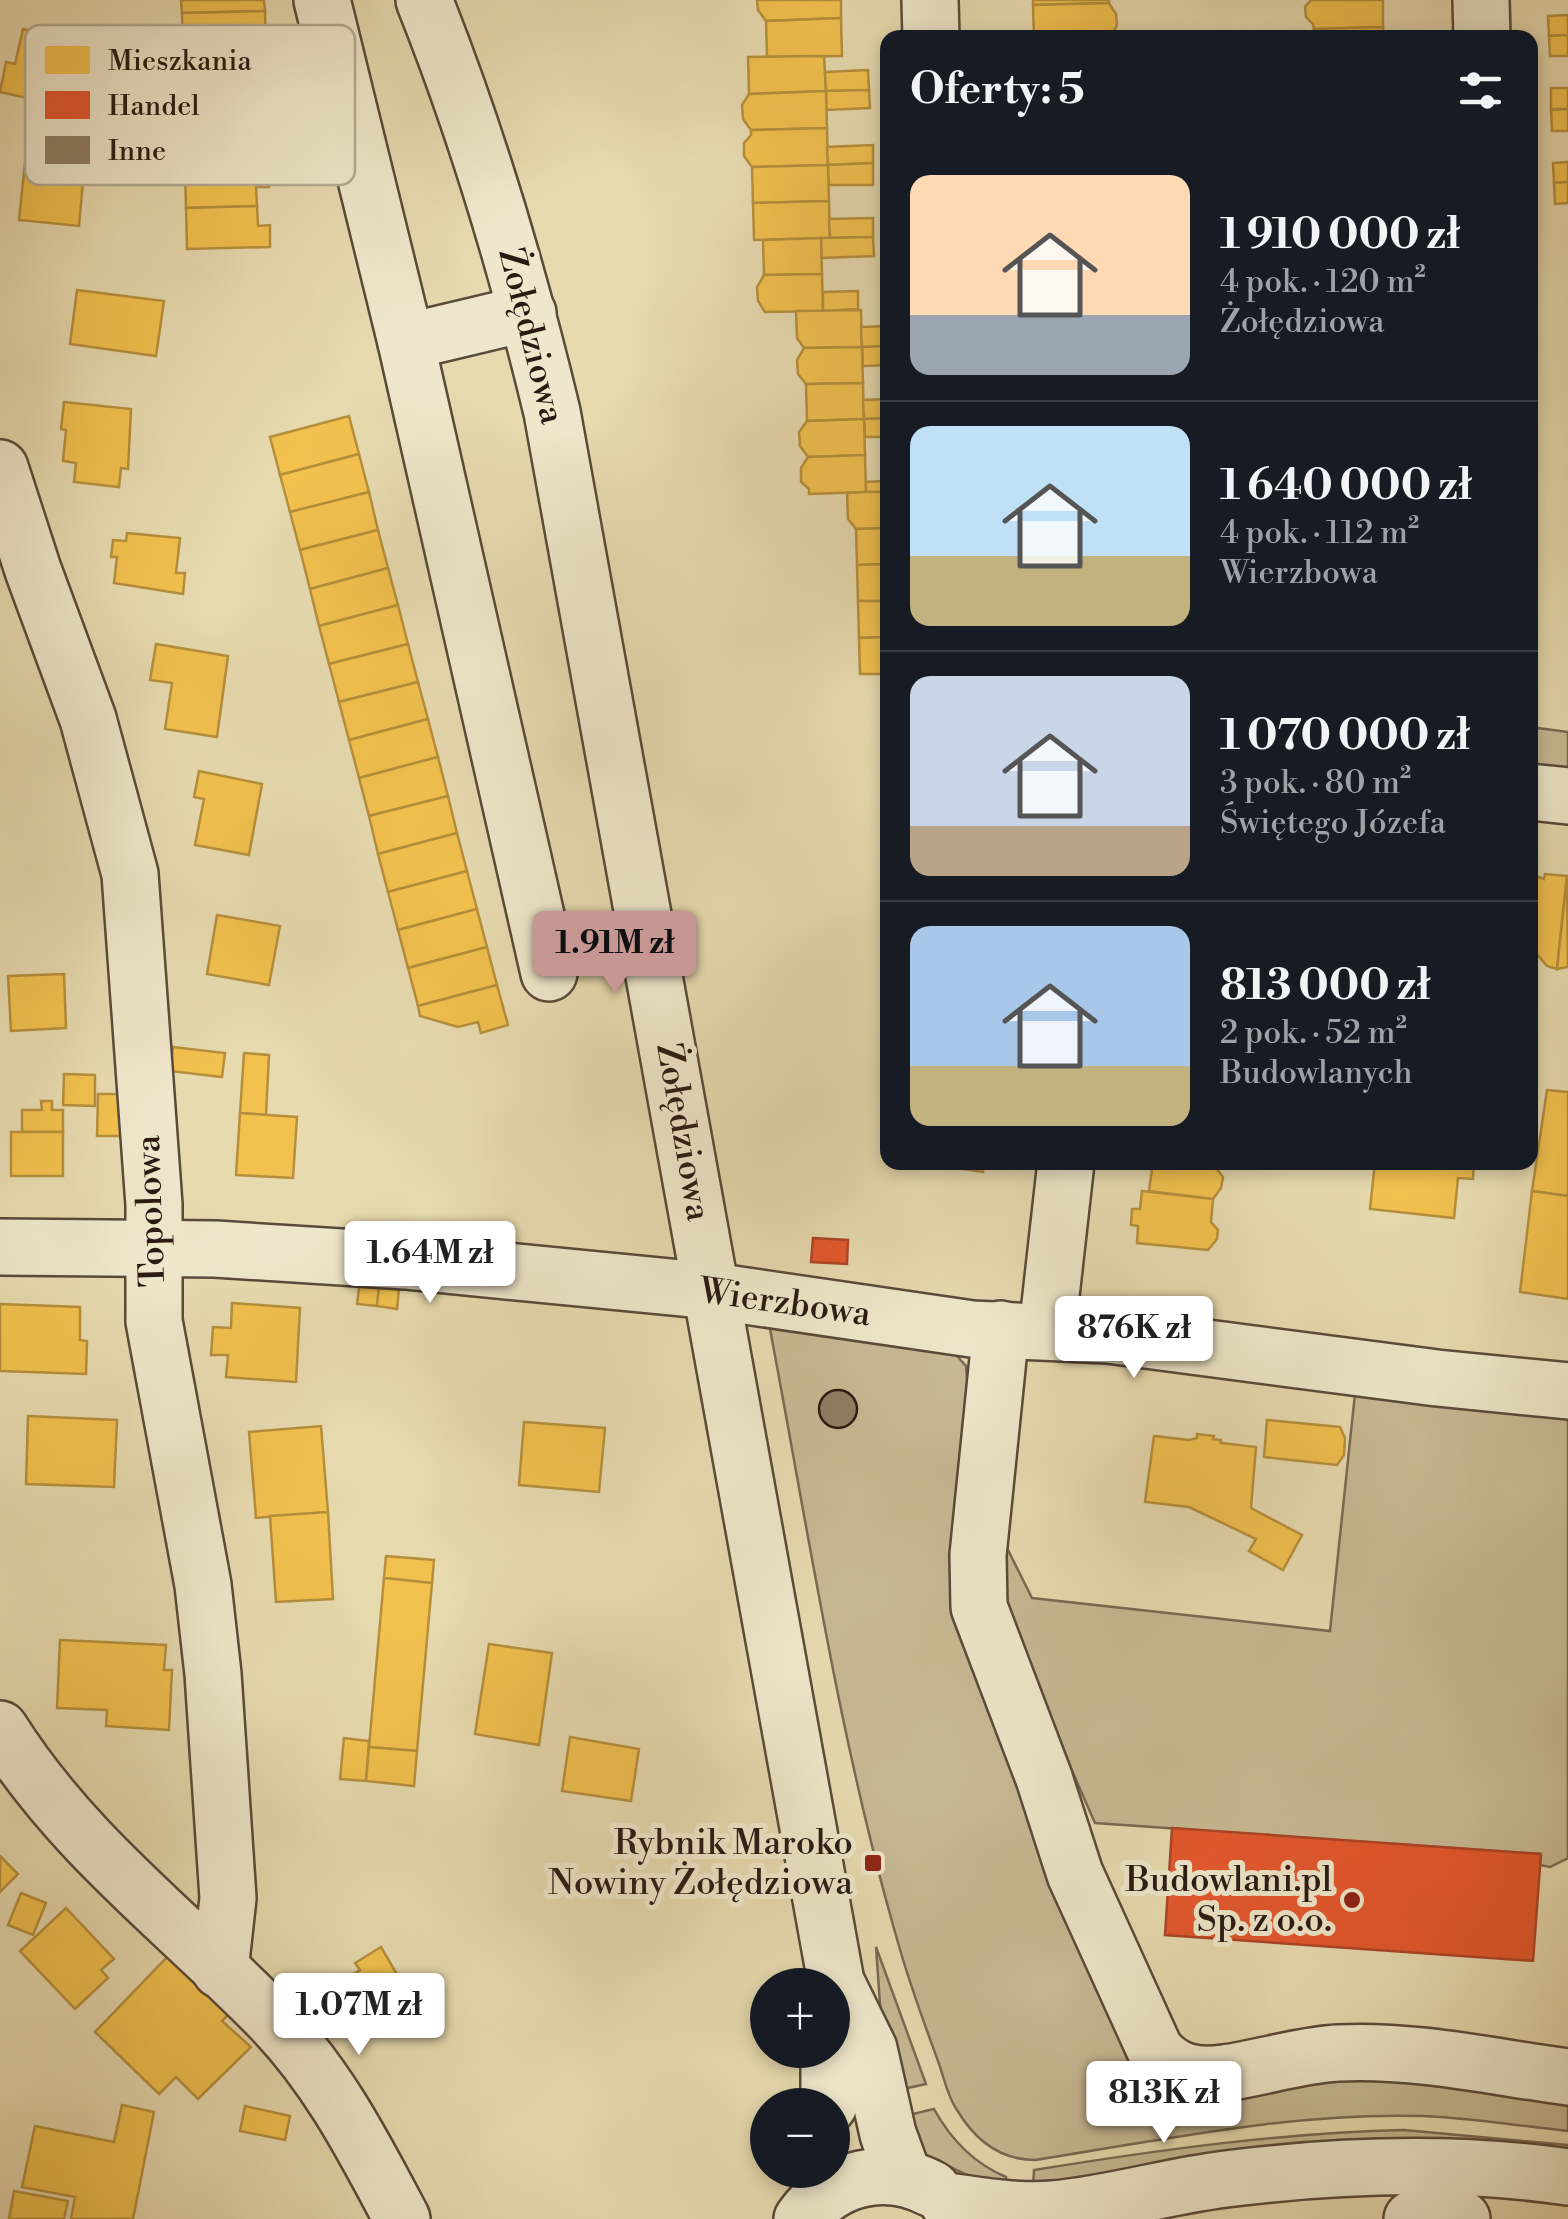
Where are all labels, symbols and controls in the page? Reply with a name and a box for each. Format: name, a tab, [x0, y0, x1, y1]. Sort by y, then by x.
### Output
legend	[25, 25, 355, 185]
text: Mieszkania	[108, 44, 252, 79]
icon: filters	[1453, 63, 1508, 118]
text: Oferty: 5	[910, 64, 1085, 117]
text: Handel	[108, 89, 200, 124]
text: Inne	[108, 134, 166, 169]
text: 1 910 000 zł	[1220, 209, 1460, 262]
icon: home	[990, 215, 1110, 335]
street label: Żołędziowa	[488, 243, 575, 429]
text: 4 pok. · 120 m²	[1220, 262, 1426, 302]
text: Żołędziowa	[1220, 302, 1384, 342]
text: 1 640 000 zł	[1220, 460, 1472, 513]
icon: home	[990, 466, 1110, 586]
text: 4 pok. · 112 m²	[1220, 513, 1419, 553]
text: Wierzbowa	[1220, 553, 1378, 593]
text: 1 070 000 zł	[1220, 710, 1470, 763]
icon: home	[990, 716, 1110, 836]
text: 3 pok. · 80 m²	[1220, 763, 1411, 803]
text: Świętego Józefa	[1220, 803, 1446, 843]
pin: 1.91M zł	[512, 911, 718, 996]
text: 1.91M zł	[555, 923, 675, 963]
text: 813 000 zł	[1220, 960, 1430, 1013]
icon: home	[990, 966, 1110, 1086]
text: 2 pok. · 52 m²	[1220, 1013, 1407, 1053]
street label: Żołędziowa	[646, 1040, 721, 1225]
text: Budowlanych	[1220, 1053, 1413, 1093]
street label: Topolowa	[127, 1134, 175, 1288]
pin: 1.64M zł	[327, 1221, 533, 1306]
text: 1.64M zł	[366, 1233, 494, 1273]
street label: Wierzbowa	[696, 1270, 874, 1336]
pin: 876K zł	[1042, 1296, 1226, 1381]
text: 876K zł	[1077, 1308, 1191, 1348]
place label: Rybnik Maroko Nowiny Żołędziowa	[548, 1822, 853, 1905]
marker: Rybnik Maroko Nowiny Żołędziowa	[862, 1852, 884, 1874]
place label: Budowlani.pl Sp. z o.o.	[1124, 1859, 1332, 1942]
marker: Budowlani.pl Sp. z o.o.	[1341, 1889, 1363, 1911]
map controls	[750, 1968, 850, 2188]
button: +	[750, 1968, 850, 2068]
pin: 1.07M zł	[256, 1973, 462, 2058]
text: 1.07M zł	[296, 1985, 422, 2025]
pin: 813K zł	[1072, 2061, 1256, 2146]
text: 813K zł	[1108, 2073, 1220, 2113]
button: −	[750, 2088, 850, 2188]

